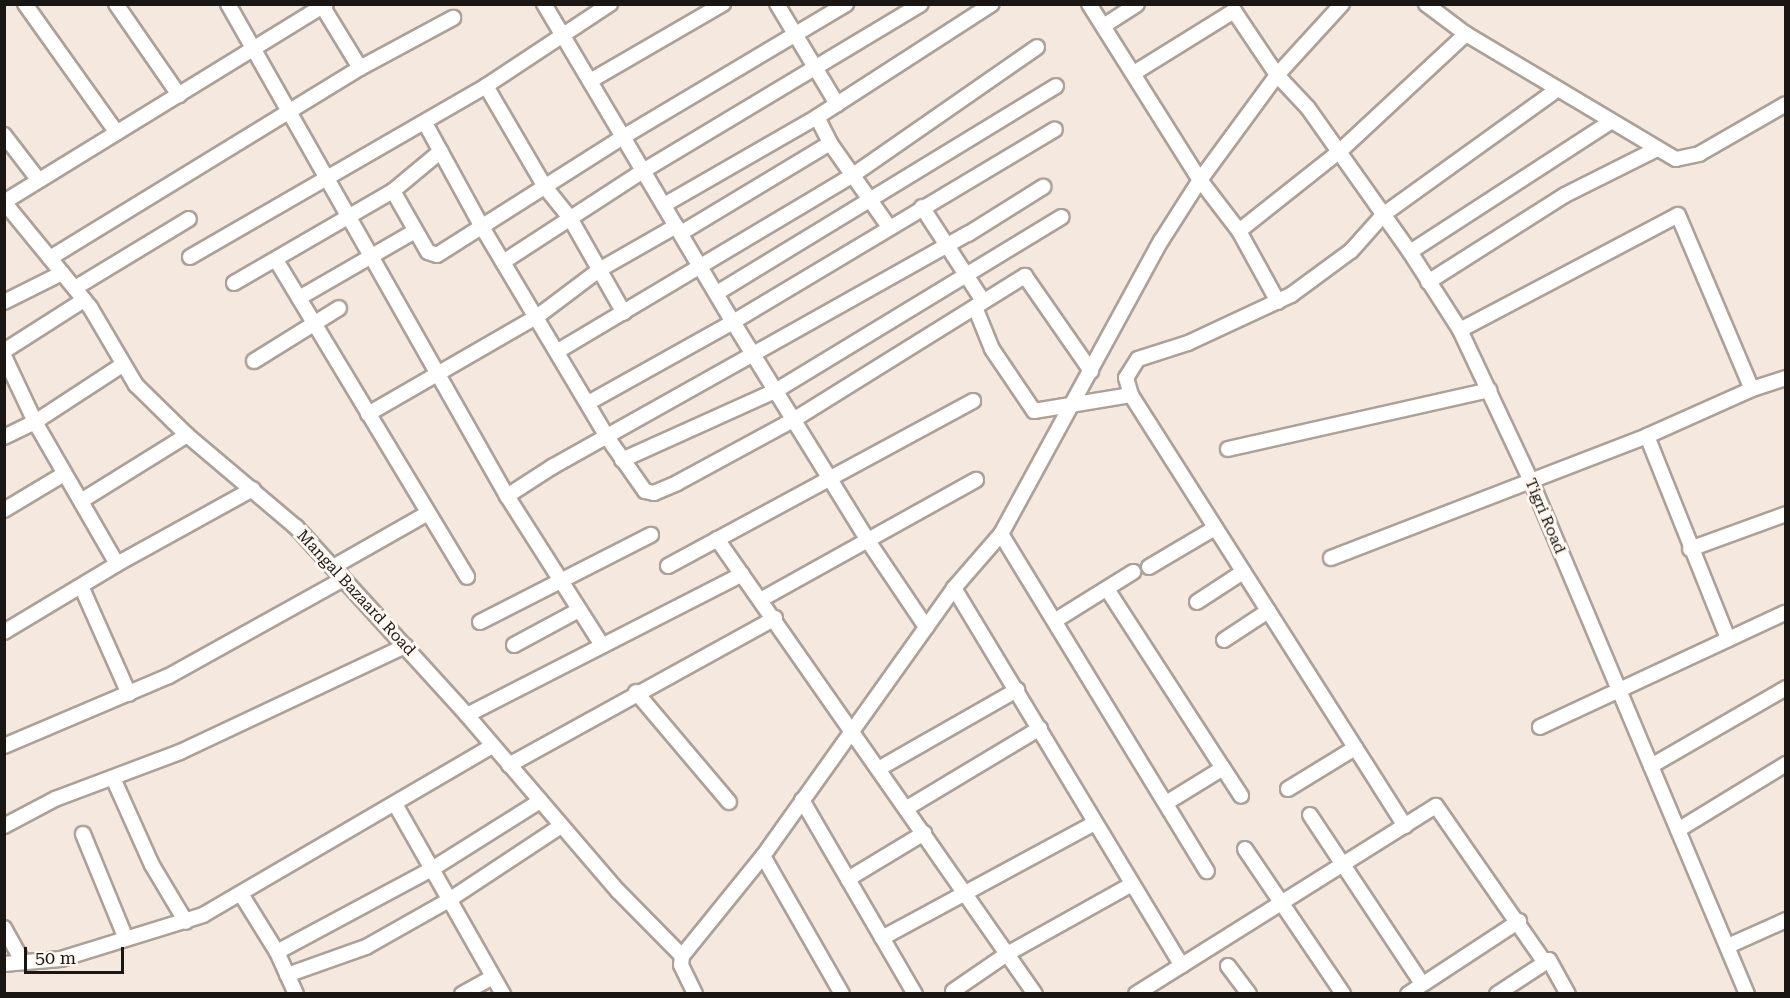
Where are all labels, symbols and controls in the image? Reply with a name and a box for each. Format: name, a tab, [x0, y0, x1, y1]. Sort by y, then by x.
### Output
street label: Tigri Road	[1521, 475, 1569, 557]
street label: Mangal Bazaard Road	[293, 526, 419, 660]
scale bar	[27, 935, 128, 973]
text: 50 m	[35, 947, 76, 968]

